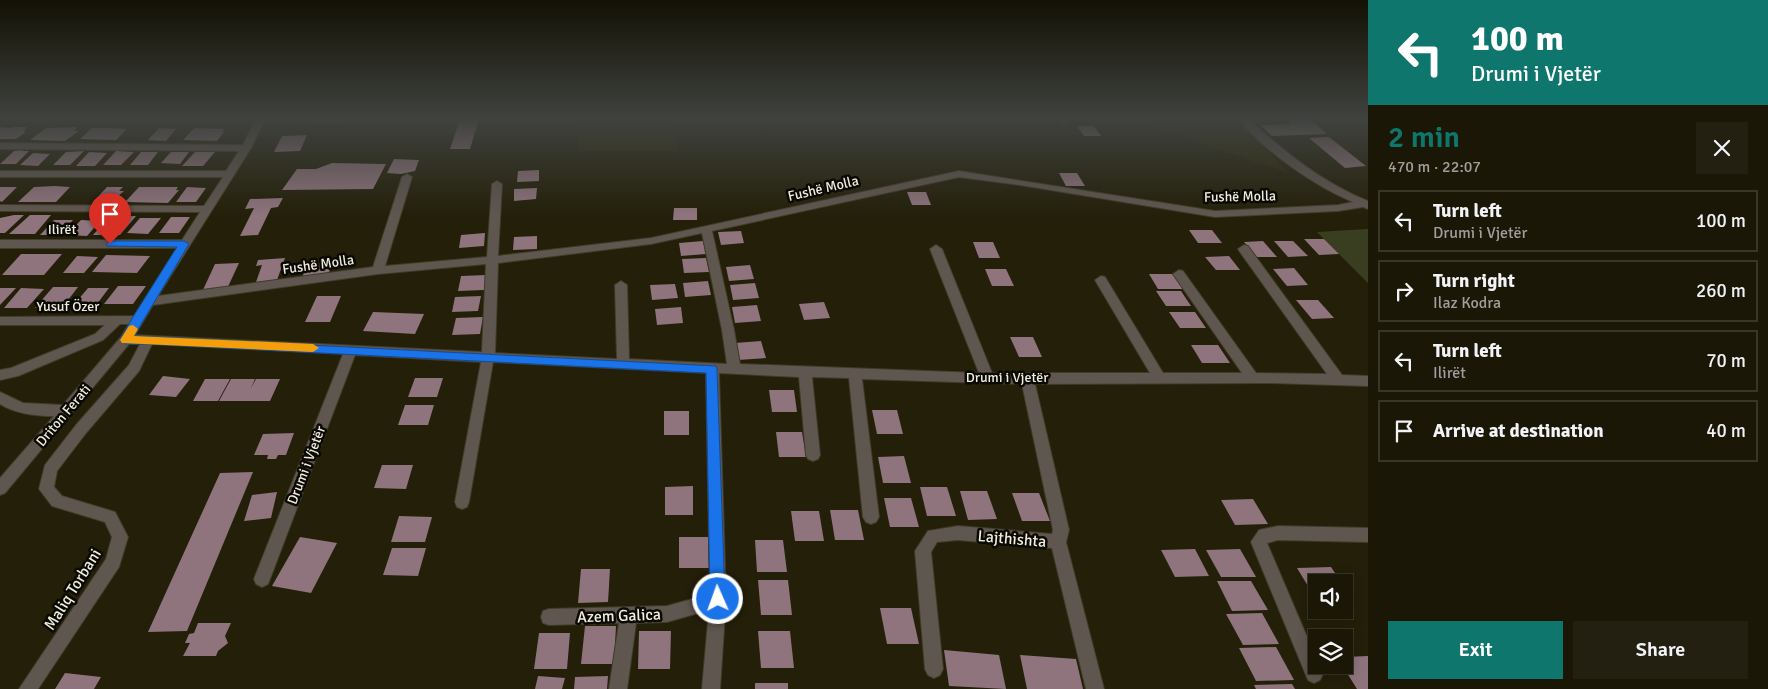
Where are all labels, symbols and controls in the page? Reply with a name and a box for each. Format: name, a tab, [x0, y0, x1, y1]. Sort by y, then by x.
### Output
text: 100 m	[1471, 17, 1564, 60]
icon: left	[1388, 20, 1453, 85]
text: Drumi i Vjetër	[1471, 60, 1601, 87]
text: 2 min	[1388, 119, 1460, 156]
button: close	[1696, 122, 1748, 174]
text: 470 m · 22:07	[1388, 157, 1481, 177]
street label: Fushë Molla	[786, 172, 860, 205]
street label: Fushë Molla	[1204, 187, 1276, 206]
pin	[89, 193, 131, 244]
text: Turn left	[1433, 199, 1502, 223]
icon: arrive	[96, 200, 124, 228]
icon: left	[1390, 207, 1418, 235]
text: 100 m	[1696, 209, 1746, 233]
street label: Ilirët	[48, 221, 76, 238]
text: Drumi i Vjetër	[1433, 223, 1527, 243]
street label: Fushë Molla	[281, 251, 355, 278]
text: Turn right	[1433, 269, 1515, 293]
icon: right	[1390, 277, 1418, 305]
text: 260 m	[1696, 279, 1746, 303]
text: Ilaz Kodra	[1433, 293, 1501, 313]
street label: Yusuf Özer	[37, 298, 100, 315]
text: Turn left	[1433, 339, 1502, 363]
icon: left	[1390, 347, 1418, 375]
text: 70 m	[1706, 349, 1746, 373]
text: Ilirët	[1433, 363, 1466, 383]
street label: Drumi i Vjetër	[966, 369, 1049, 386]
street label: Driton Ferati	[33, 381, 94, 450]
icon: arrive	[1390, 417, 1418, 445]
text: Arrive at destination	[1433, 419, 1604, 443]
text: 40 m	[1706, 419, 1746, 443]
street label: Drumi i Vjetër	[284, 423, 330, 507]
street label: Lajthishta	[977, 526, 1047, 552]
street label: Maliq Torbani	[40, 545, 106, 634]
position arrow	[691, 572, 743, 624]
map controls	[1308, 574, 1353, 674]
button: sound	[1308, 574, 1353, 619]
street label: Azem Galica	[577, 605, 661, 627]
button: Exit	[1388, 621, 1563, 679]
button: Share	[1573, 621, 1748, 679]
button: layers	[1308, 629, 1353, 674]

